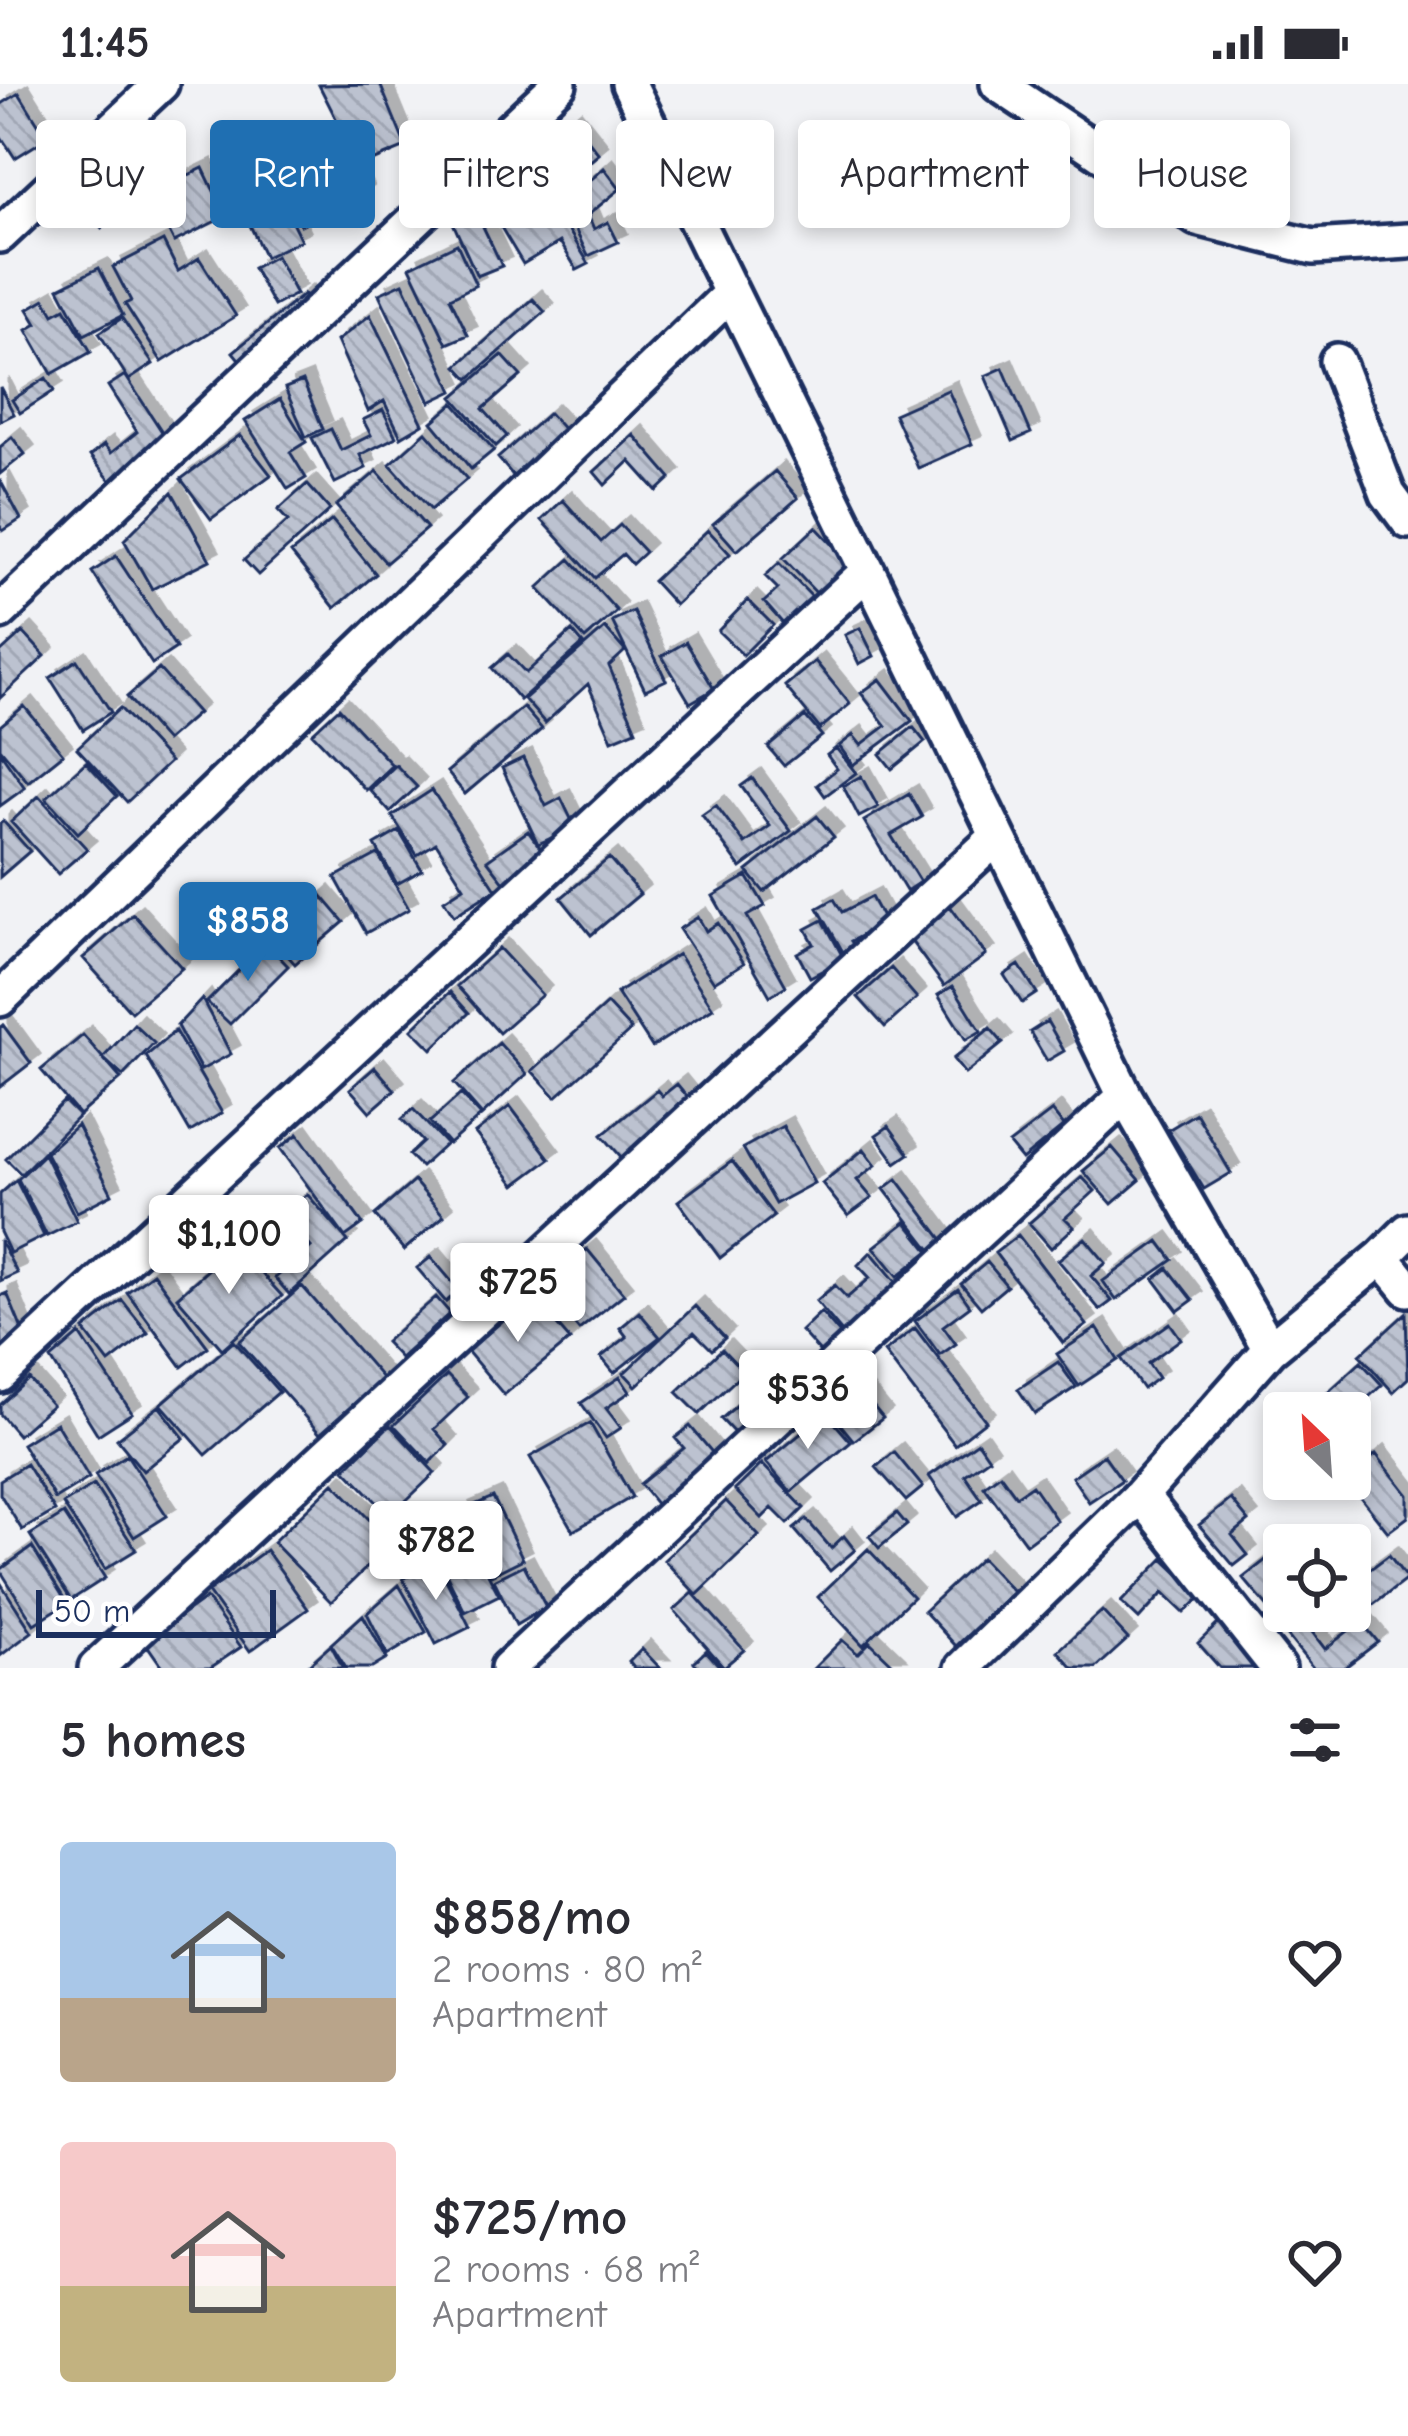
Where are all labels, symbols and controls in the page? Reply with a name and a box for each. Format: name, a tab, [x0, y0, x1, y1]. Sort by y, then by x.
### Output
text: 11:45	[60, 16, 150, 68]
chip: Buy	[36, 120, 186, 228]
chip: Rent	[210, 120, 375, 228]
chip: Filters	[399, 120, 592, 228]
chip: New	[616, 120, 774, 228]
chip: Apartment	[798, 120, 1070, 228]
chip: House	[1094, 120, 1290, 228]
pin: $858	[177, 882, 319, 984]
text: $858	[206, 898, 290, 943]
pin: $1,100	[131, 1195, 327, 1297]
text: $1,100	[176, 1211, 282, 1256]
pin: $725	[447, 1243, 589, 1345]
text: $725	[477, 1259, 559, 1304]
pin: $536	[737, 1350, 879, 1452]
text: $536	[766, 1366, 850, 1411]
north arrow	[1263, 1392, 1371, 1500]
map controls	[1263, 1392, 1371, 1632]
pin: $782	[365, 1501, 507, 1603]
text: $782	[396, 1517, 476, 1562]
button: locate	[1263, 1524, 1371, 1632]
scale bar	[36, 1584, 276, 1637]
text: 50 m	[54, 1592, 130, 1630]
icon: filters	[1282, 1707, 1348, 1773]
text: 5 homes	[60, 1711, 246, 1770]
text: $858/mo	[432, 1888, 631, 1947]
icon: home	[156, 1890, 300, 2034]
icon: heart	[1282, 1929, 1348, 1995]
text: 2 rooms · 80 m²	[432, 1947, 702, 1992]
text: Apartment	[432, 1992, 607, 2037]
text: $725/mo	[432, 2188, 627, 2247]
icon: home	[156, 2190, 300, 2334]
icon: heart	[1282, 2229, 1348, 2295]
text: 2 rooms · 68 m²	[432, 2247, 699, 2292]
text: Apartment	[432, 2292, 607, 2337]

